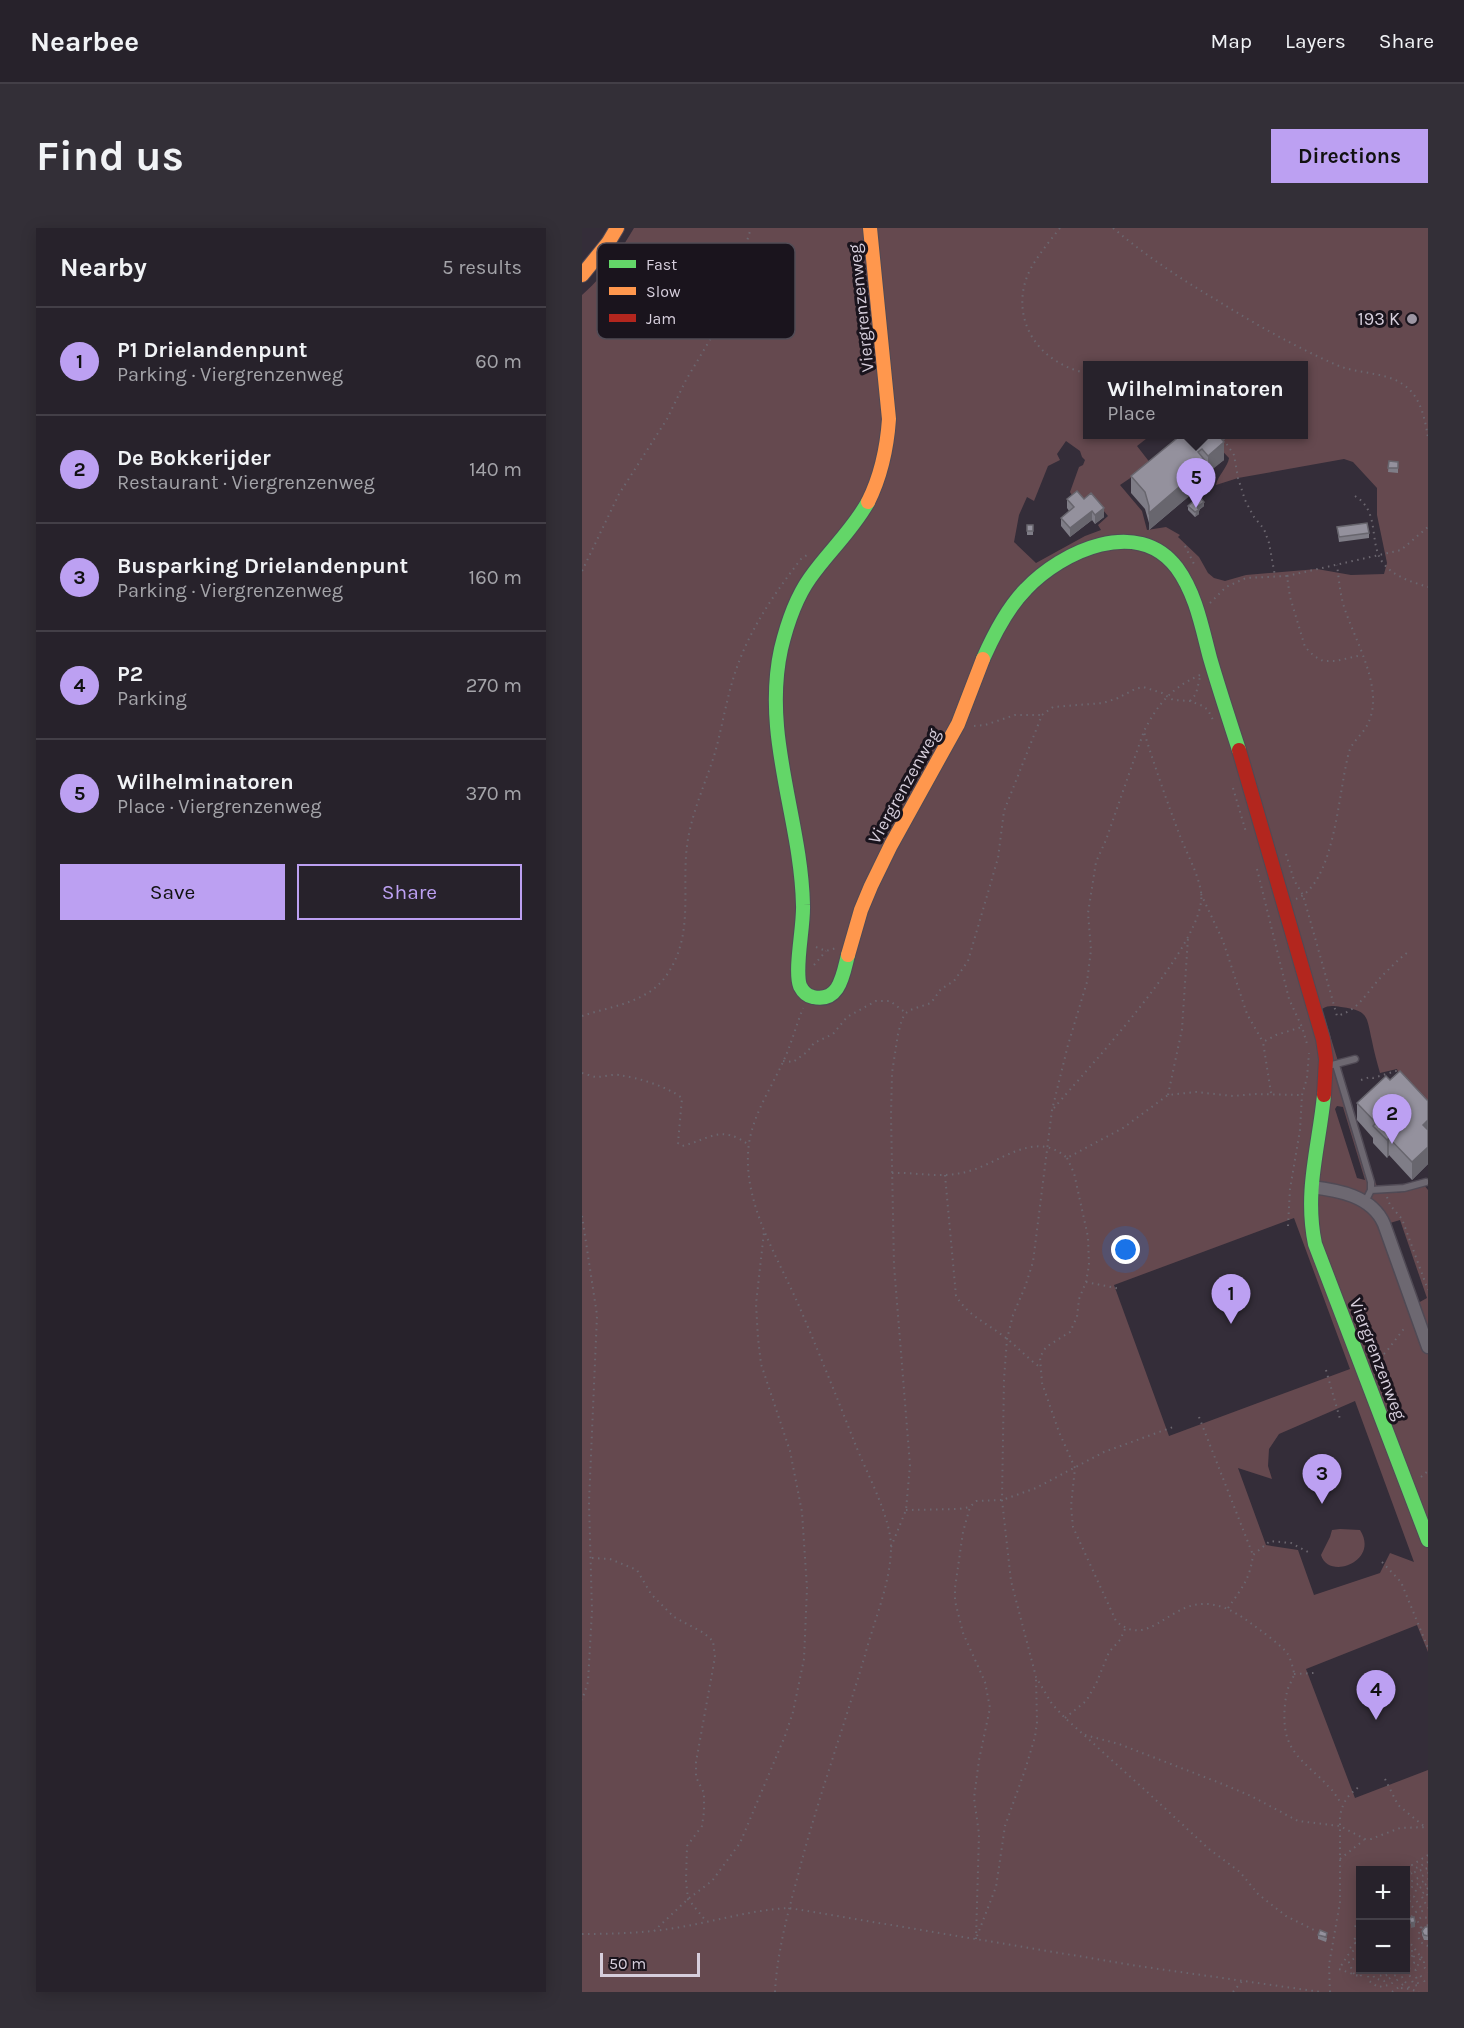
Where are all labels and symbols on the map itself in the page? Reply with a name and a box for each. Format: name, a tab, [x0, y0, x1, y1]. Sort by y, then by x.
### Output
legend	[597, 243, 795, 339]
street label: Viergrenzenweg	[843, 243, 879, 373]
text: Fast	[646, 255, 677, 274]
text: Slow	[646, 282, 681, 301]
place label: 193 K	[1358, 308, 1400, 330]
text: Jam	[646, 309, 676, 328]
marker: 193 K	[1405, 312, 1419, 326]
pin: 5	[1176, 458, 1216, 508]
street label: Viergrenzenweg	[863, 724, 945, 848]
pin: 2	[1372, 1094, 1412, 1144]
your location	[1111, 1235, 1140, 1264]
pin: 1	[1212, 1274, 1250, 1324]
street label: Viergrenzenweg	[1345, 1295, 1411, 1423]
pin: 3	[1302, 1454, 1342, 1504]
pin: 4	[1356, 1670, 1396, 1720]
scale bar	[600, 1950, 700, 1978]

